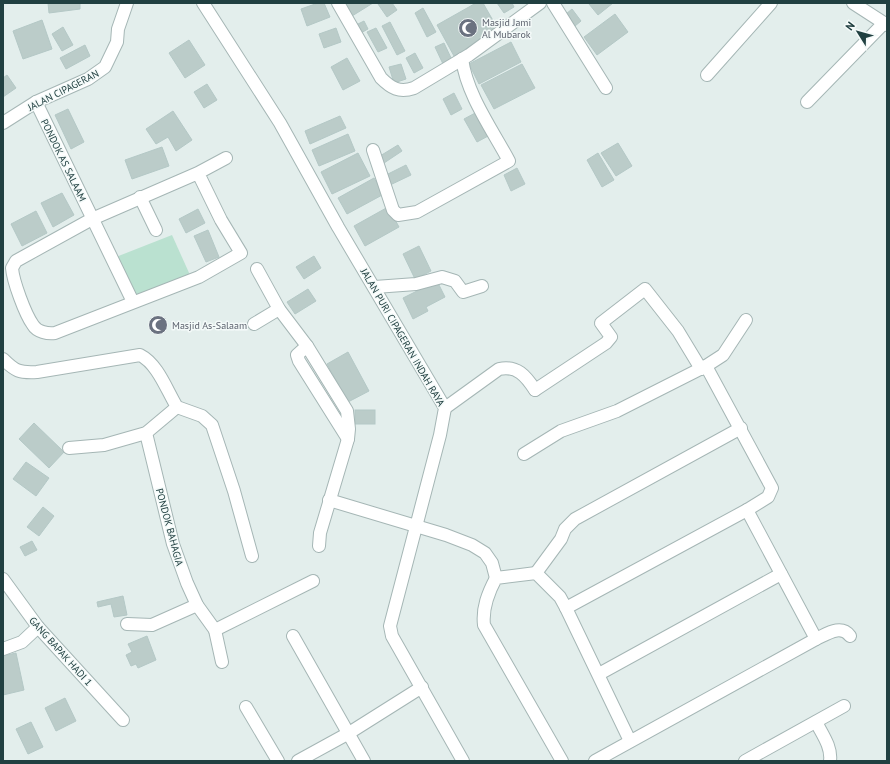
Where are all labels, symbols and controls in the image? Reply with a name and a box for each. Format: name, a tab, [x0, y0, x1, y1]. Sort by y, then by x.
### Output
north arrow	[838, 12, 878, 52]
place label: Masjid Jami Al Mubarok	[482, 16, 531, 41]
mosque icon: Masjid Jami Al Mubarok	[457, 17, 479, 39]
text: N	[842, 19, 858, 33]
street label: JALAN CIPAGERAN	[25, 67, 101, 114]
street label: PONDOK AS SALAAM	[38, 117, 89, 204]
street label: JALAN PURI CIPAGERAN INDAH RAYA	[357, 265, 448, 409]
mosque icon: Masjid As-Salaam	[147, 314, 169, 336]
place label: Masjid As-Salaam	[172, 319, 247, 332]
street label: PONDOK BAHAGIA	[153, 487, 186, 567]
street label: GANG BAPAK HADI 1	[26, 614, 95, 689]

